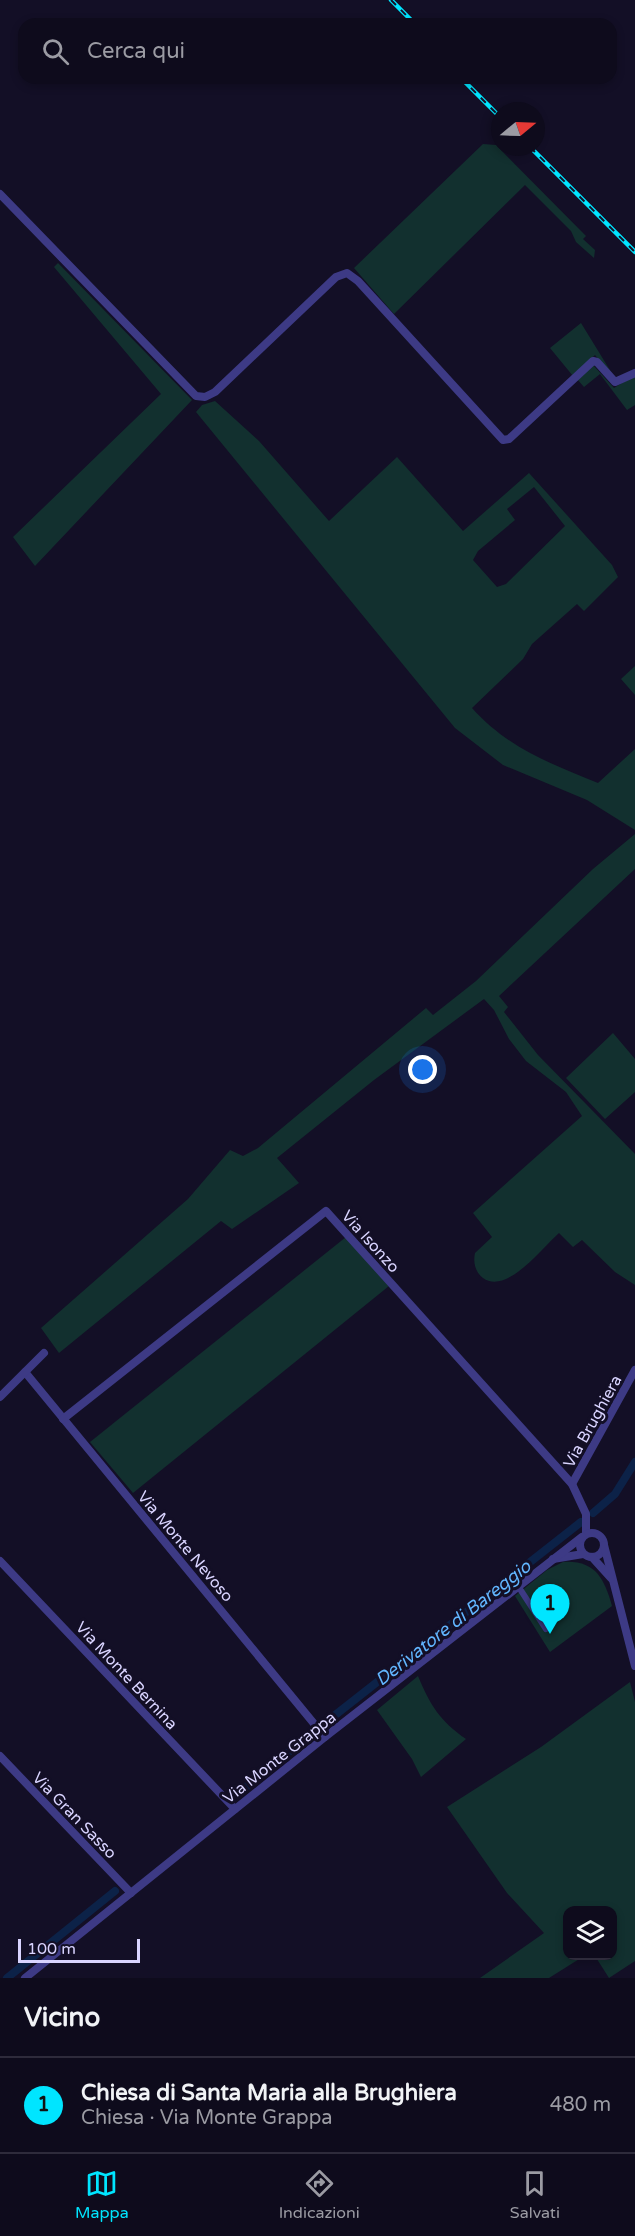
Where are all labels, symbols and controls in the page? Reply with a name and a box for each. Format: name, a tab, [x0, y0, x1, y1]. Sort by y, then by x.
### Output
search box	[18, 18, 617, 84]
icon: search	[39, 35, 72, 68]
text: Cerca qui	[87, 38, 185, 64]
north arrow	[491, 102, 545, 156]
your location	[408, 1055, 437, 1084]
street label: Via Isonzo	[337, 1206, 404, 1277]
street label: Via Brughiera	[559, 1372, 627, 1471]
street label: Via Monte Nevoso	[133, 1487, 238, 1606]
water label: Derivatore di Bareggio	[371, 1555, 536, 1691]
pin: 1	[530, 1584, 570, 1634]
street label: Via Monte Bernina	[71, 1617, 181, 1734]
street label: Via Monte Grappa	[219, 1707, 340, 1808]
street label: Via Gran Sasso	[28, 1768, 121, 1863]
map controls	[563, 1906, 617, 1960]
button: layers	[563, 1906, 617, 1960]
scale bar	[18, 1936, 140, 1964]
text: 100 m	[27, 1939, 76, 1959]
text: Vicino	[24, 2002, 100, 2033]
text: Chiesa di Santa Maria alla Brughiera	[81, 2080, 457, 2106]
text: 1	[37, 2093, 50, 2117]
text: 480 m	[550, 2093, 611, 2117]
text: Chiesa · Via Monte Grappa	[81, 2106, 333, 2130]
tab: Mappa	[75, 2167, 129, 2223]
tab: Indicazioni	[279, 2167, 360, 2223]
tab: Salvati	[510, 2167, 560, 2223]

